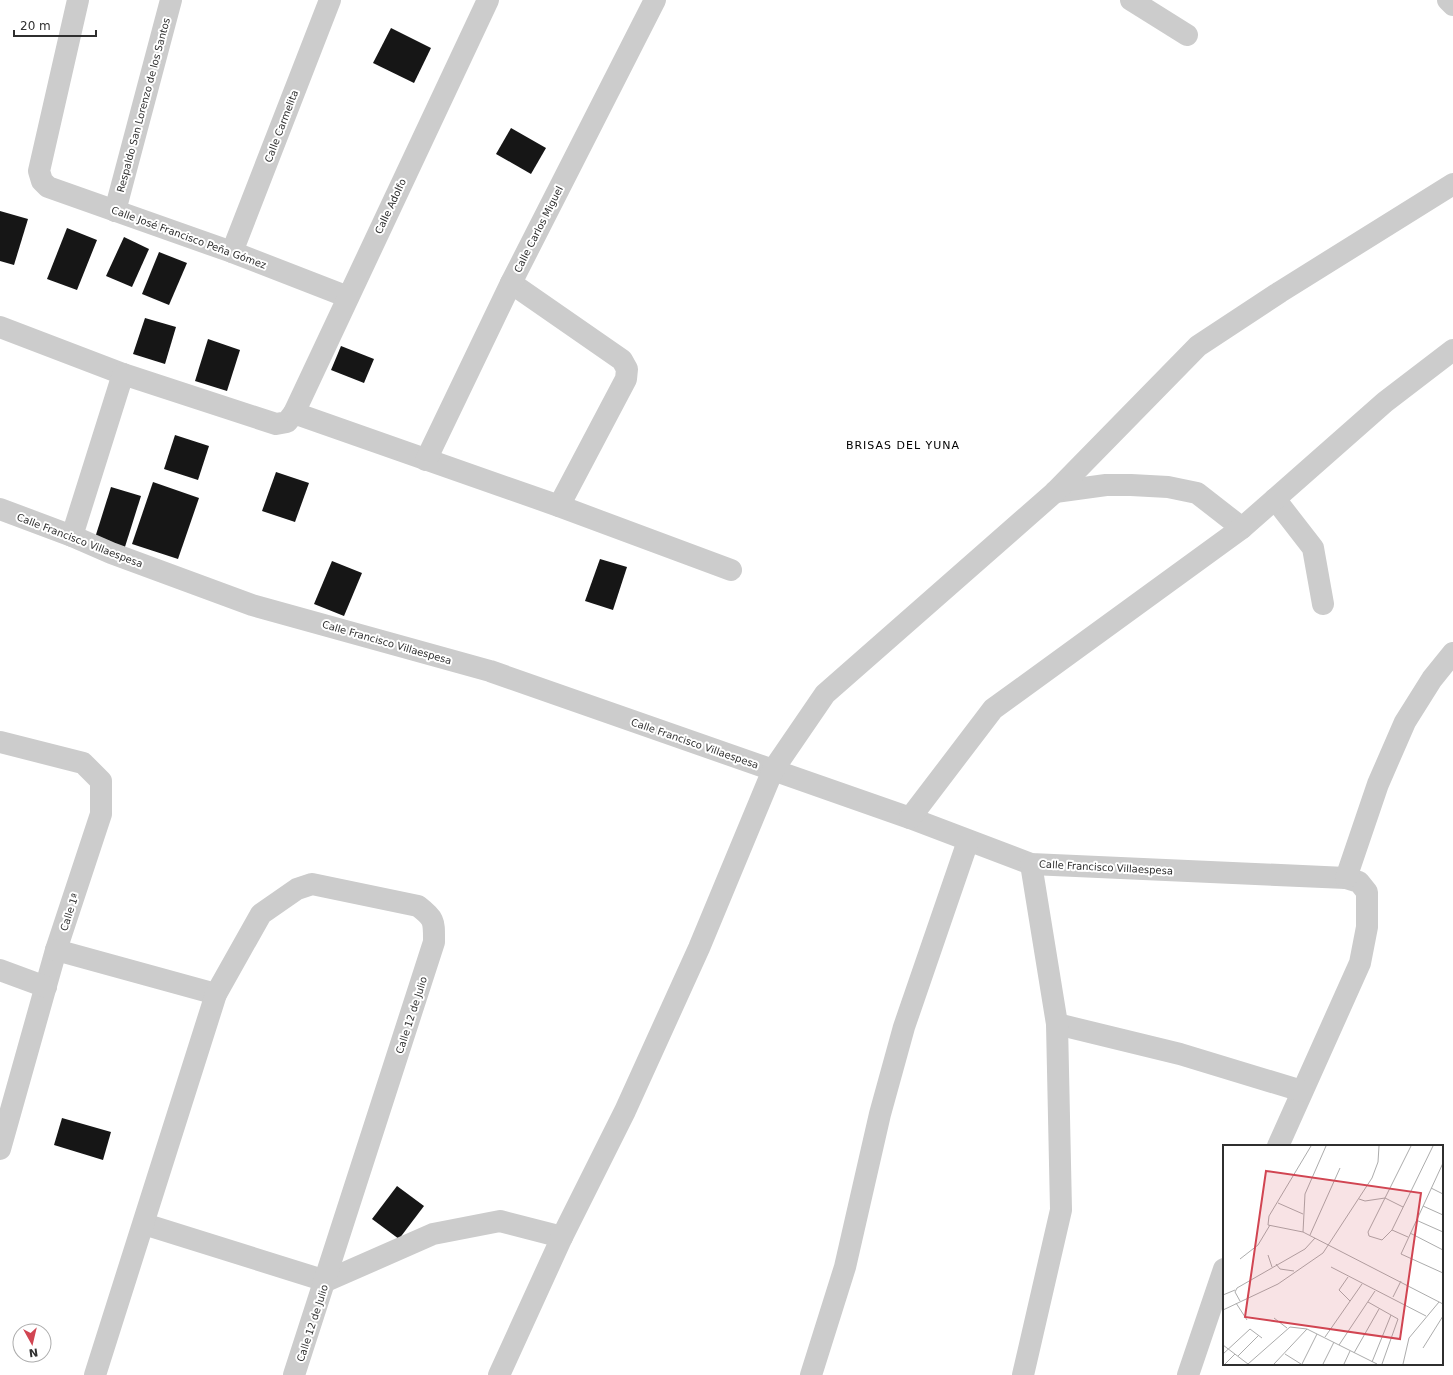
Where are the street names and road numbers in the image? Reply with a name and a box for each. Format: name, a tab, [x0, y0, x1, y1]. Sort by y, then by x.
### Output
street label: Respaldo San Lorenzo de los Santos	[115, 17, 172, 194]
street label: Calle Carmelita	[263, 88, 300, 164]
street label: Calle Adolfo	[373, 177, 408, 236]
street label: Calle Carlos Miguel	[512, 184, 565, 274]
street label: Calle José Francisco Peña Gómez	[110, 204, 268, 271]
street label: Calle Francisco Villaespesa	[15, 511, 144, 570]
street label: Calle Francisco Villaespesa	[321, 619, 453, 666]
street label: Calle Francisco Villaespesa	[630, 716, 760, 771]
street label: Calle Francisco Villaespesa	[1039, 858, 1173, 877]
street label: Calle 1ª	[58, 892, 81, 932]
street label: Calle 12 de Julio	[394, 975, 429, 1055]
street label: Calle 12 de Julio	[295, 1283, 330, 1363]

